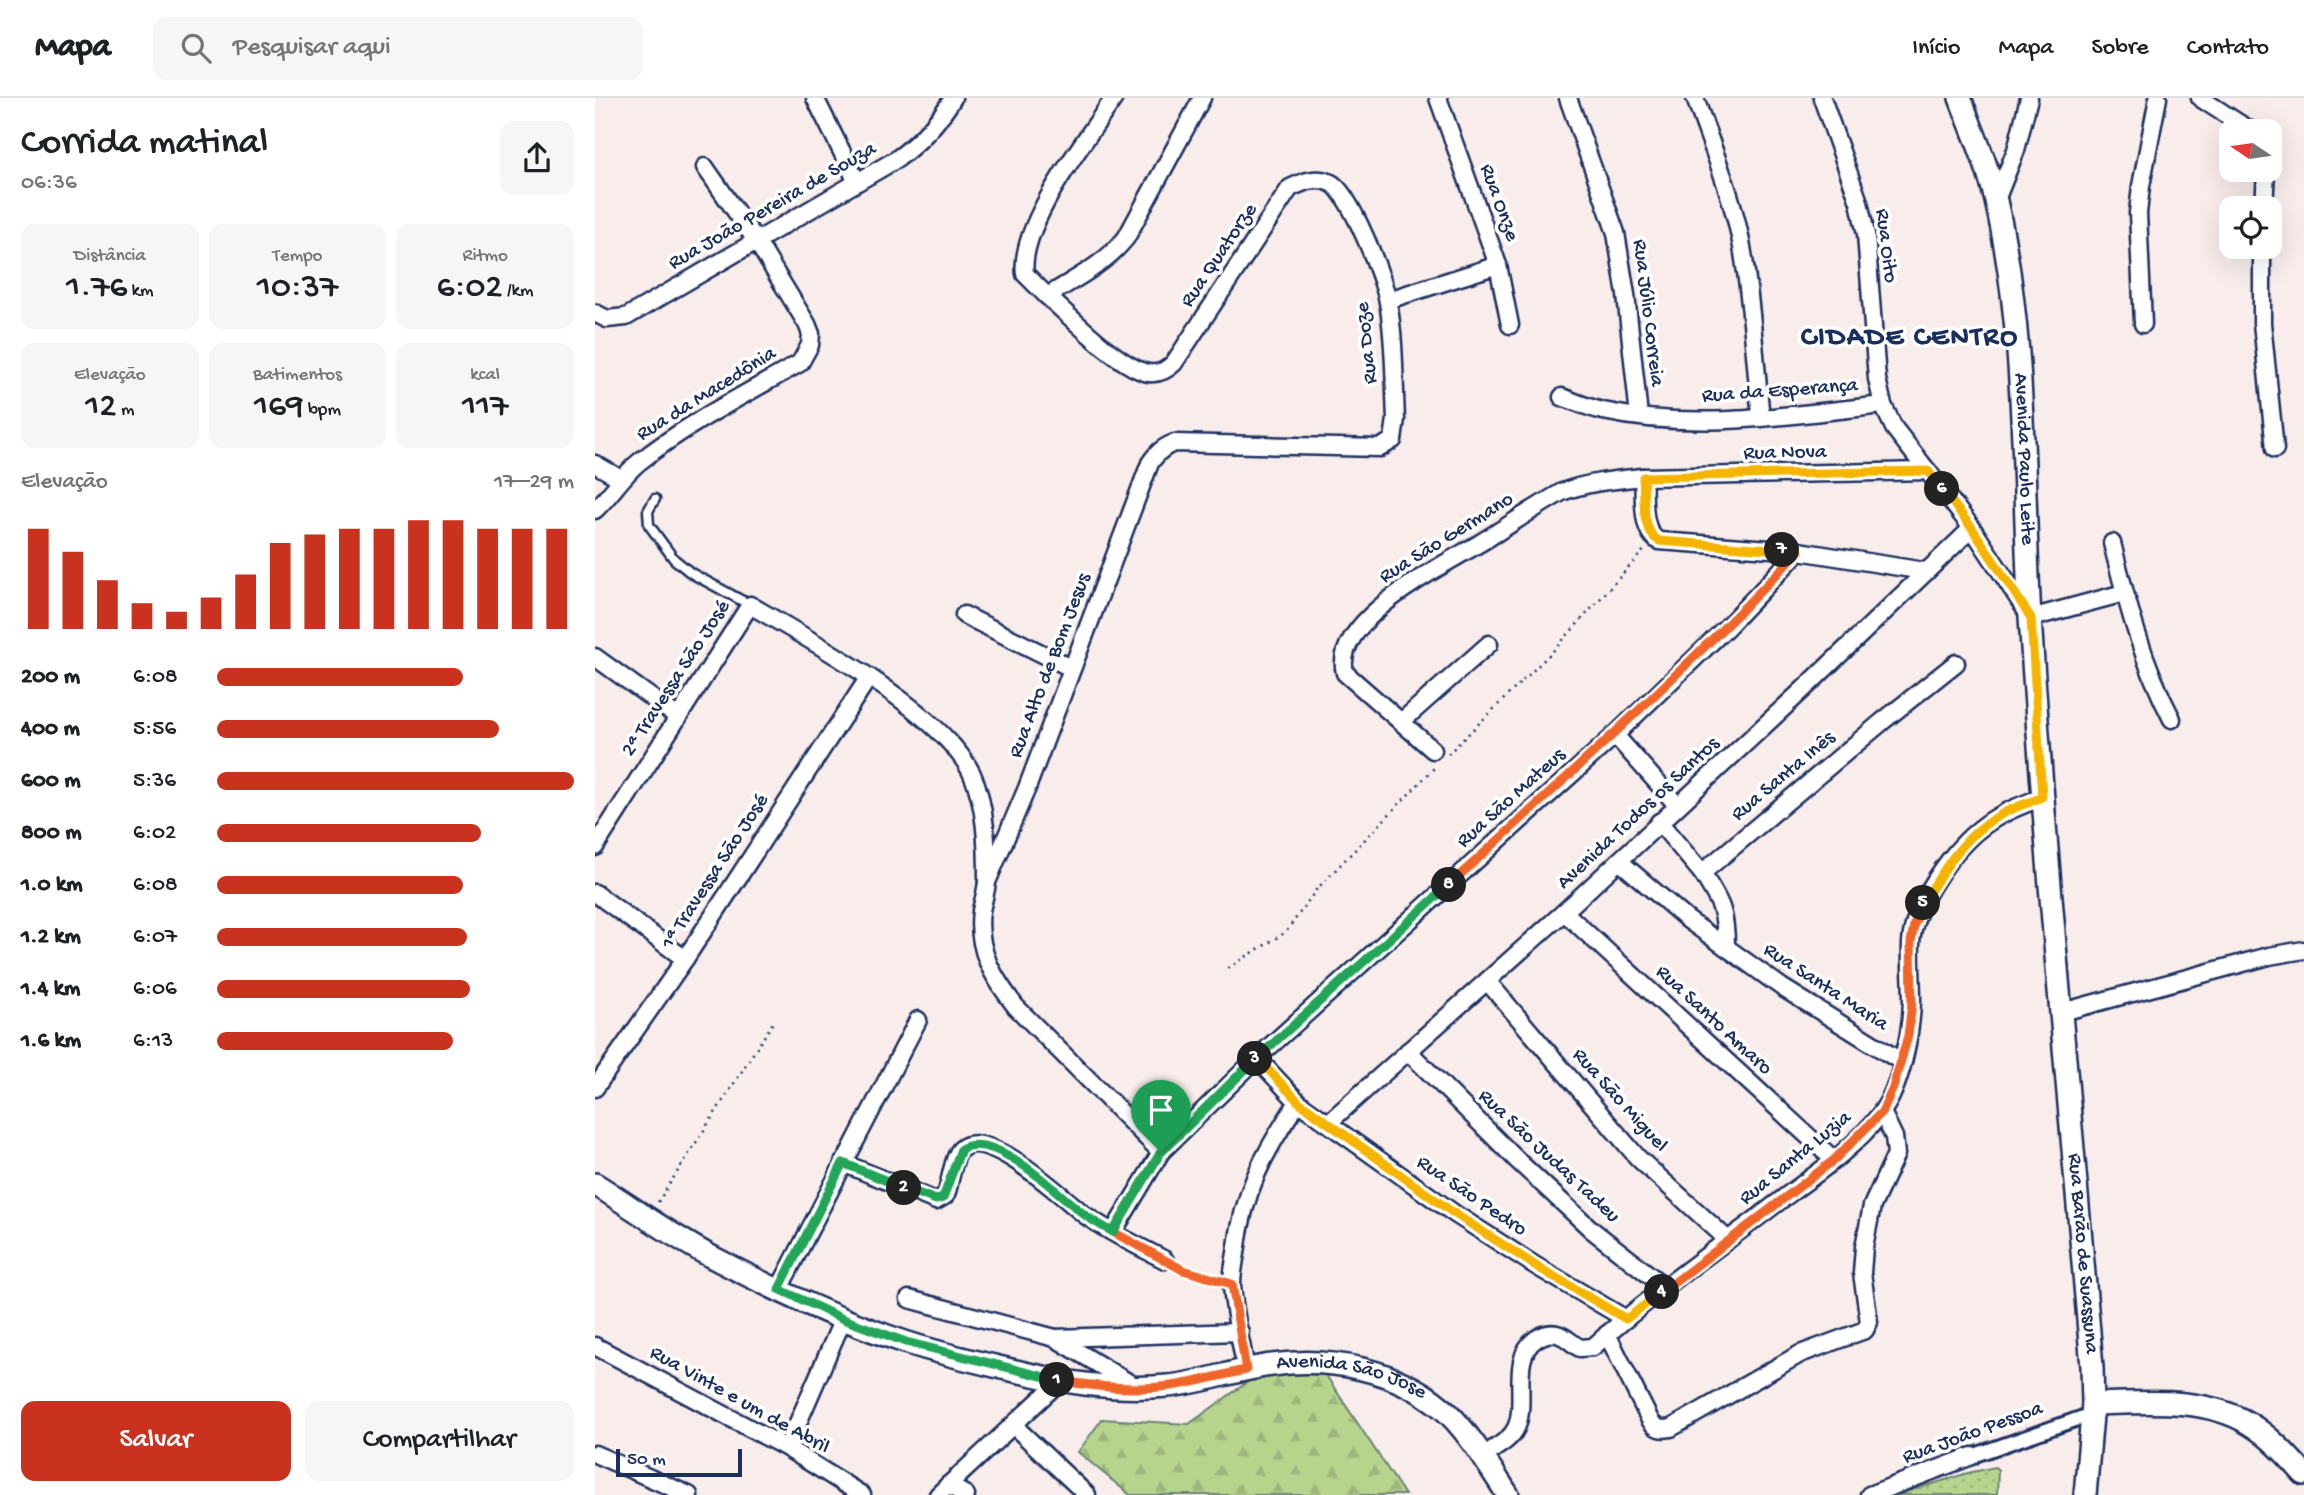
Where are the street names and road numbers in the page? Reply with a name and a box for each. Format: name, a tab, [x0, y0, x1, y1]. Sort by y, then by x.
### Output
street label: Rua João Pereira de Souza	[665, 137, 883, 277]
street label: Rua Onze	[1473, 161, 1524, 246]
street label: Rua Quatorze	[1176, 198, 1265, 313]
street label: Rua Oito	[1868, 208, 1902, 284]
street label: Rua Júlio Correia	[1626, 238, 1669, 389]
street label: Rua Doze	[1351, 300, 1385, 385]
street label: Rua da Macedônia	[633, 341, 783, 448]
street label: Avenida Paulo Leite	[2007, 372, 2039, 547]
street label: Rua da Esperança	[1701, 374, 1860, 410]
street label: Rua Nova	[1743, 441, 1828, 467]
street label: Rua São Germano	[1375, 488, 1519, 590]
street label: Rua Alto de Bom Jesus	[1004, 569, 1098, 762]
street label: 2ª Travessa São José	[617, 595, 738, 762]
street label: Rua Santa Inês	[1727, 726, 1842, 828]
street label: Avenida Todos os Santos	[1553, 731, 1726, 896]
street label: Rua São Mateus	[1452, 743, 1573, 854]
street label: 1ª Travessa São José	[656, 789, 776, 955]
street label: Rua Santa Maria	[1758, 938, 1893, 1038]
street label: Rua Santo Amaro	[1649, 961, 1777, 1082]
street label: Rua São Miguel	[1566, 1044, 1672, 1158]
street label: Rua São Judas Tadeu	[1472, 1085, 1624, 1229]
street label: Rua Santa Luzia	[1735, 1105, 1858, 1212]
street label: Rua São Pedro	[1411, 1151, 1531, 1243]
street label: Rua Barão de Suassuna	[2061, 1152, 2103, 1356]
street label: Rua Vinte e um de Abril	[645, 1341, 833, 1461]
street label: Avenida São Jose	[1275, 1350, 1432, 1406]
street label: Rua João Pessoa	[1899, 1397, 2048, 1471]

